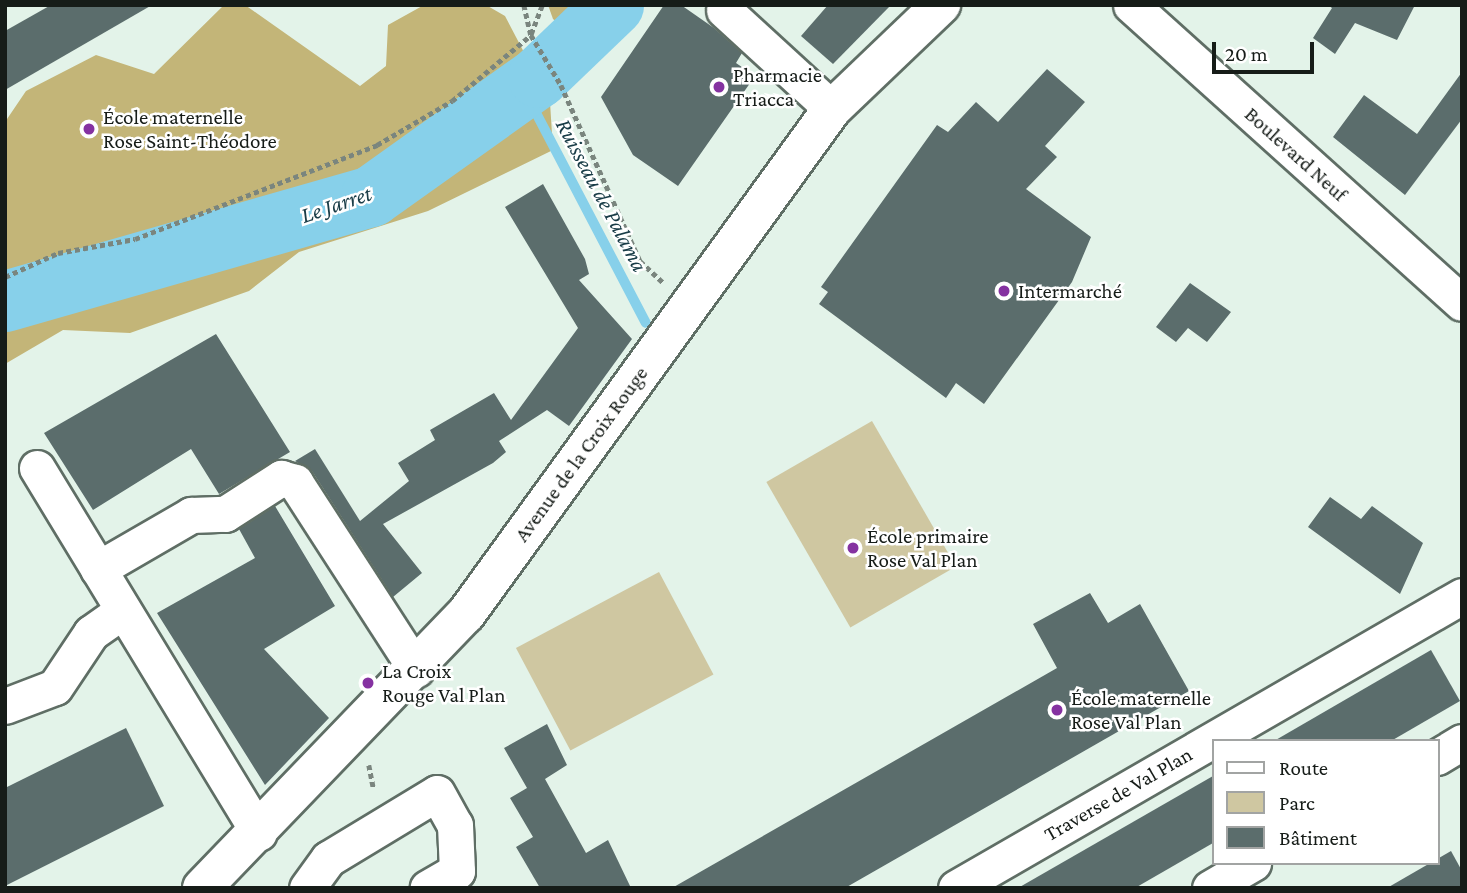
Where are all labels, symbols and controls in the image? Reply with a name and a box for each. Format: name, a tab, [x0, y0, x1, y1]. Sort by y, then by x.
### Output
scale bar	[1215, 28, 1316, 72]
text: 20 m	[1225, 42, 1268, 66]
place label: Pharmacie Triacca	[733, 62, 822, 112]
marker: Pharmacie Triacca	[711, 79, 727, 95]
street label: Boulevard Neuf	[1240, 101, 1352, 207]
place label: École maternelle Rose Saint-Théodore	[103, 104, 277, 154]
water label: Ruisseau de Palama	[550, 114, 654, 276]
marker: École maternelle Rose Saint-Théodore	[81, 121, 97, 137]
water label: Le Jarret	[297, 179, 375, 229]
place label: Intermarché	[1018, 278, 1122, 304]
marker: Intermarché	[996, 283, 1012, 299]
street label: Avenue de la Croix Rouge	[509, 361, 653, 547]
place label: École primaire Rose Val Plan	[867, 523, 988, 573]
marker: École primaire Rose Val Plan	[845, 540, 861, 556]
place label: La Croix Rouge Val Plan	[382, 658, 505, 708]
marker: La Croix Rouge Val Plan	[360, 675, 376, 691]
place label: École maternelle Rose Val Plan	[1071, 685, 1211, 735]
marker: École maternelle Rose Val Plan	[1049, 702, 1065, 718]
legend	[1212, 739, 1439, 865]
street label: Traverse de Val Plan	[1039, 741, 1197, 847]
text: Route	[1279, 756, 1328, 780]
text: Parc	[1279, 791, 1315, 815]
text: Bâtiment	[1279, 826, 1357, 850]

